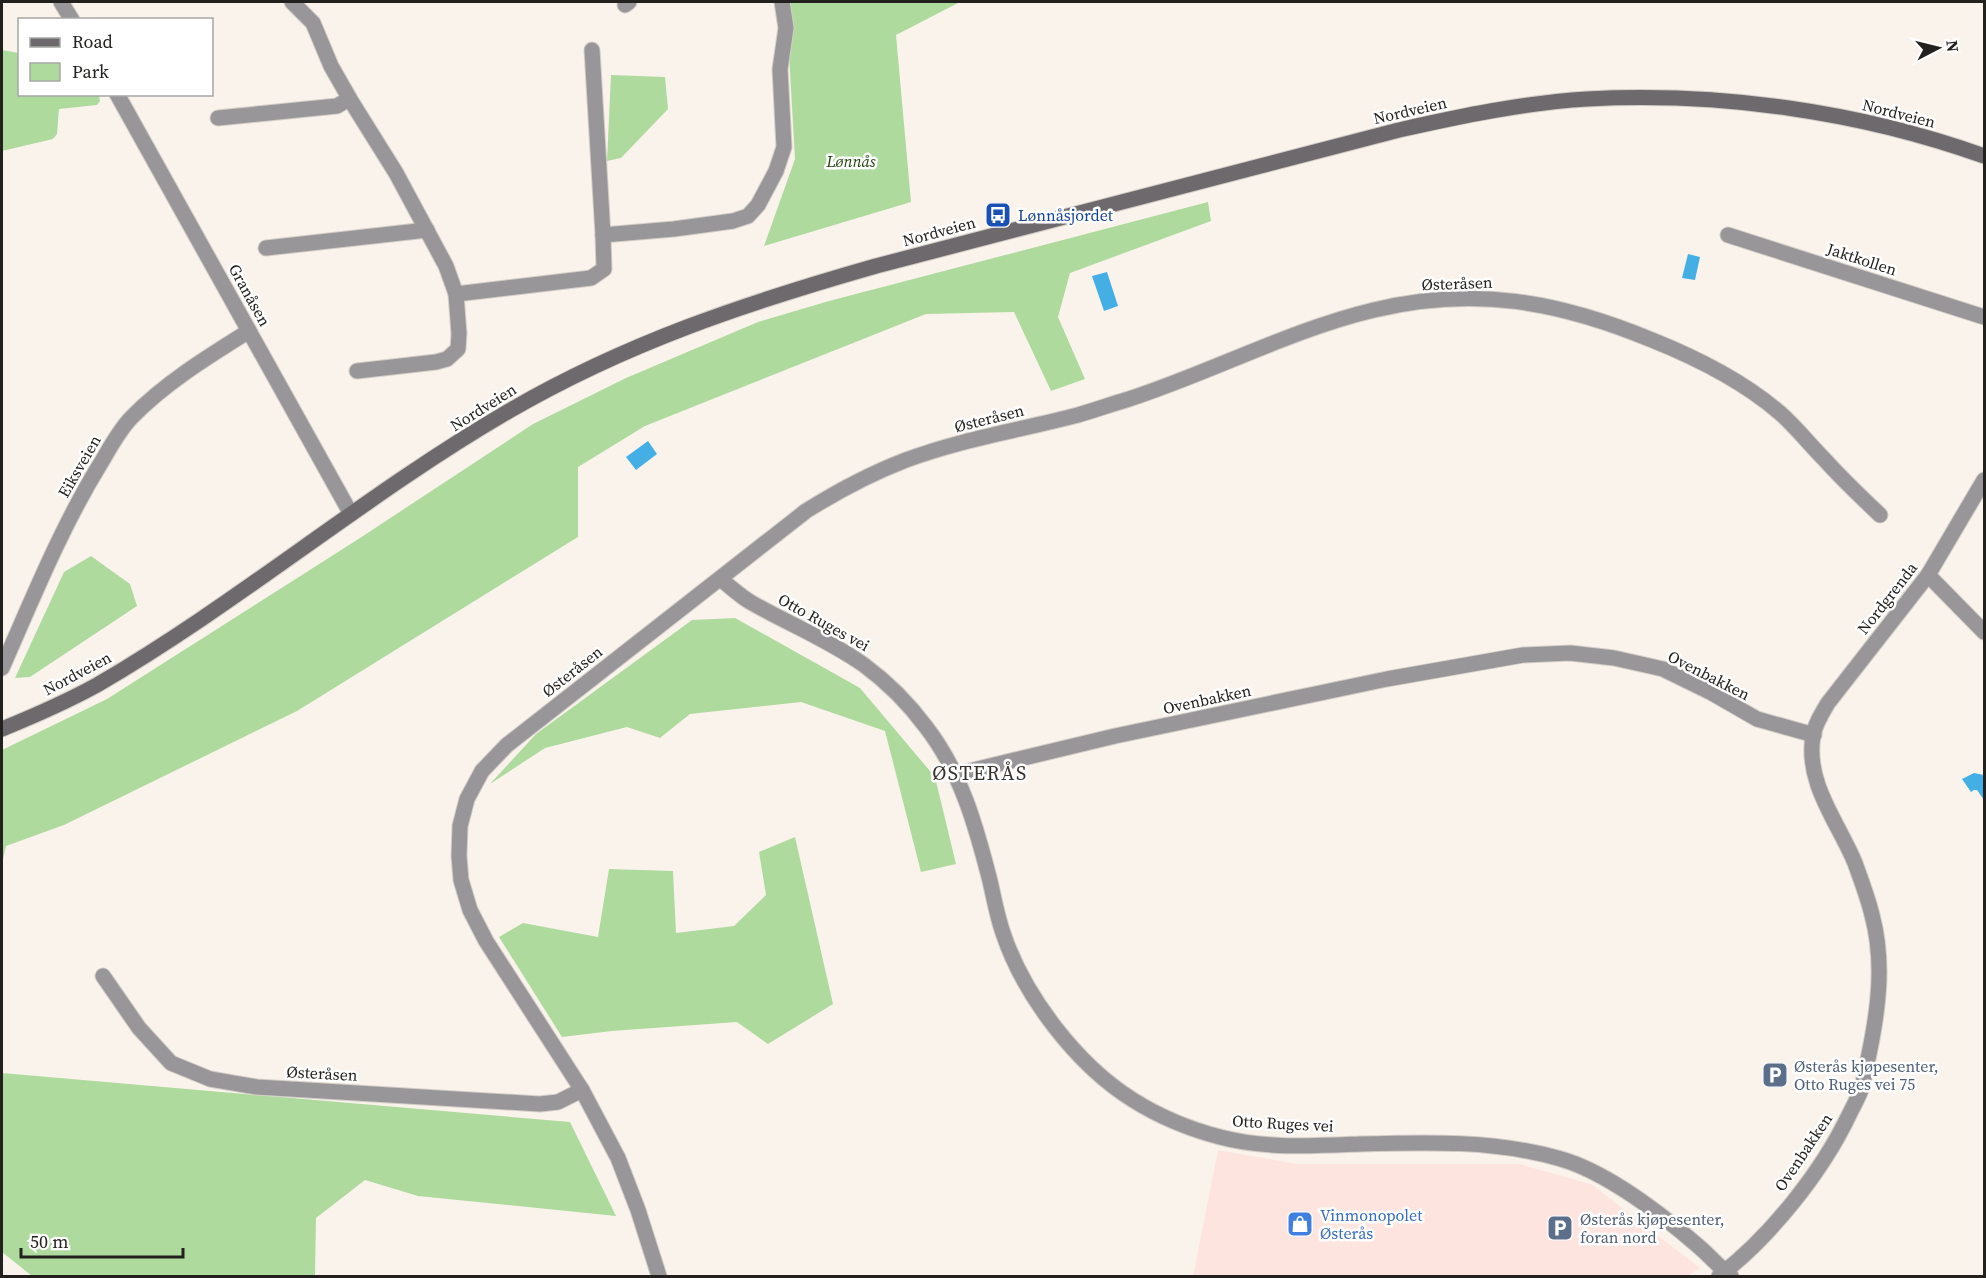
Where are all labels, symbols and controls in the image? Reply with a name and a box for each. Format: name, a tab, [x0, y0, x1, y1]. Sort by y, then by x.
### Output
legend	[18, 18, 213, 96]
north arrow	[1908, 18, 1968, 78]
text: Road	[72, 29, 113, 54]
text: N	[1941, 39, 1965, 54]
text: Park	[72, 59, 109, 84]
street label: Nordveien	[1371, 91, 1449, 129]
street label: Nordveien	[1860, 93, 1938, 133]
park label: Lønnås	[826, 150, 876, 172]
bus stop icon: Lønnåsjordet	[983, 200, 1013, 230]
place label: Lønnåsjordet	[1018, 204, 1114, 226]
street label: Nordveien	[900, 211, 978, 251]
street label: Jaktkollen	[1823, 237, 1900, 281]
street label: Granåsen	[224, 260, 276, 330]
street label: Østeråsen	[1421, 271, 1493, 295]
street label: Nordveien	[446, 378, 521, 436]
street label: Østeråsen	[952, 399, 1026, 437]
street label: Eiksveien	[52, 431, 106, 501]
street label: Nordgrenda	[1852, 557, 1923, 639]
street label: Otto Ruges vei	[774, 588, 874, 656]
street label: Østeråsen	[537, 640, 607, 702]
street label: Ovenbakken	[1664, 645, 1754, 705]
street label: Nordveien	[39, 646, 115, 700]
street label: Ovenbakken	[1161, 679, 1253, 719]
district label: ØSTERÅS	[932, 759, 1028, 787]
place label: Østerås kjøpesenter, Otto Ruges vei 75	[1794, 1055, 1939, 1095]
street label: Østeråsen	[286, 1060, 358, 1086]
parking icon: Østerås kjøpesenter, Otto Ruges vei 75	[1760, 1060, 1790, 1090]
street label: Otto Ruges vei	[1232, 1109, 1334, 1137]
street label: Ovenbakken	[1769, 1109, 1837, 1195]
place label: Vinmonopolet Østerås	[1320, 1204, 1423, 1244]
place label: Østerås kjøpesenter, foran nord	[1580, 1208, 1725, 1248]
shop icon: Vinmonopolet Østerås	[1285, 1209, 1315, 1239]
parking icon: Østerås kjøpesenter, foran nord	[1545, 1213, 1575, 1243]
scale bar	[21, 1221, 183, 1259]
text: 50 m	[30, 1229, 68, 1254]

